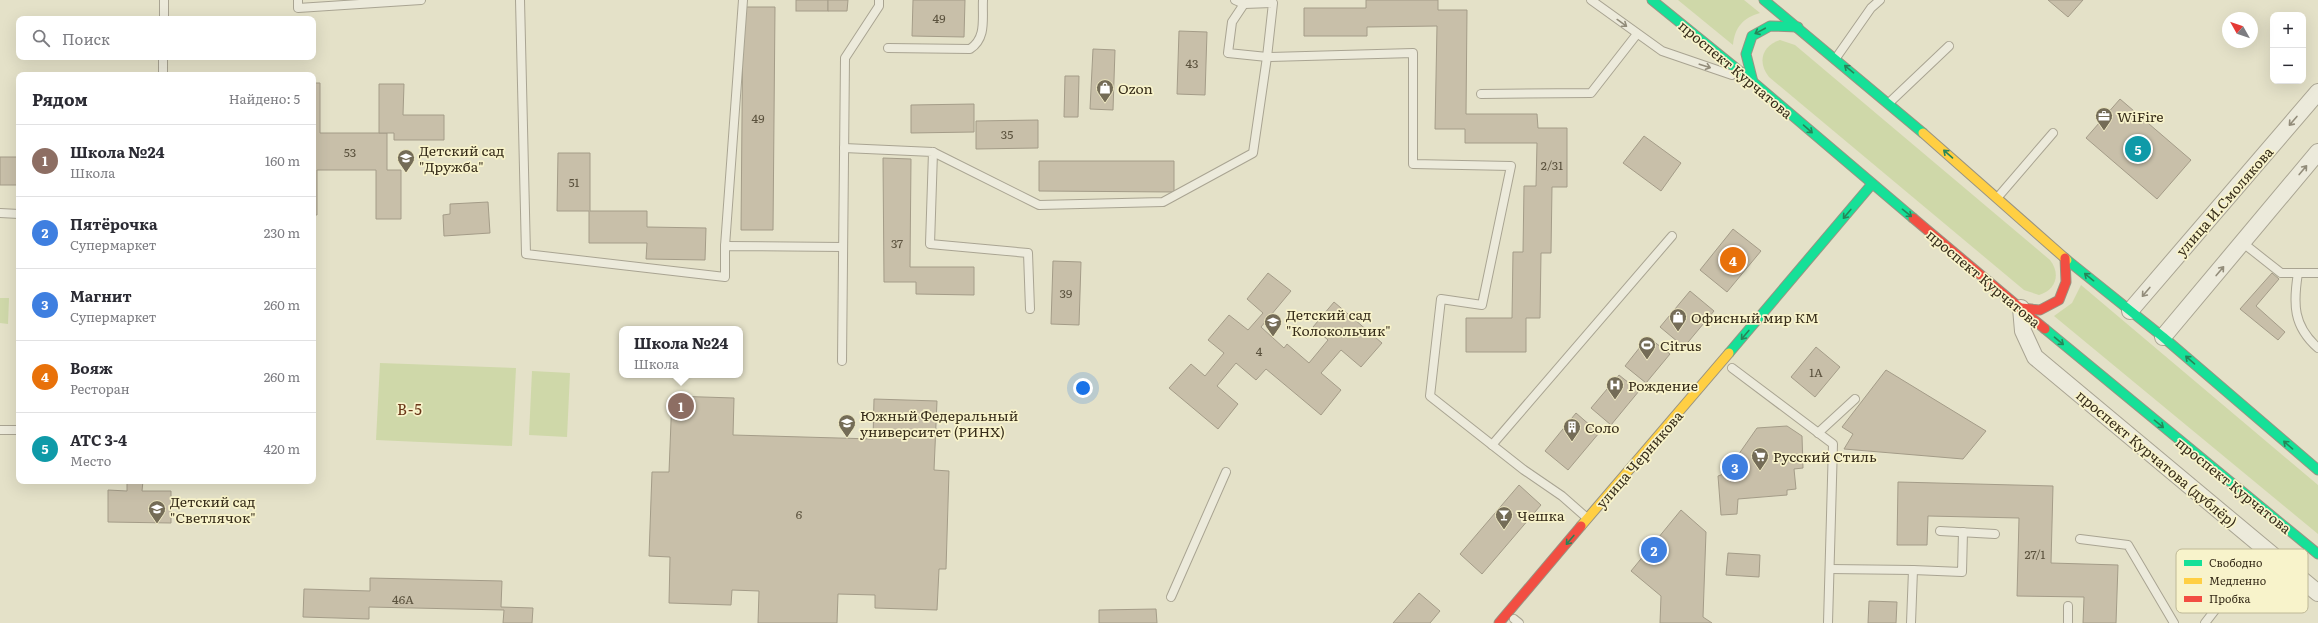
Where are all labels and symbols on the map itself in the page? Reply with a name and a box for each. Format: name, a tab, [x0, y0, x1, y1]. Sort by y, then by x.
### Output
house number: 49	[933, 9, 945, 27]
north arrow	[2222, 12, 2258, 48]
street label: проспект Курчатова	[1675, 15, 1798, 123]
one-way arrow	[1617, 19, 1628, 27]
one-way arrow	[1754, 28, 1766, 36]
house number: 43	[1185, 54, 1199, 72]
one-way arrow	[1698, 62, 1710, 70]
one-way arrow	[1843, 65, 1854, 74]
shop icon: Ozon	[1095, 78, 1115, 103]
place label: Ozon	[1118, 78, 1153, 98]
office icon: WiFire	[2094, 106, 2114, 131]
place label: WiFire	[2117, 106, 2164, 126]
house number: 49	[752, 109, 764, 127]
one-way arrow	[2288, 116, 2297, 127]
one-way arrow	[1802, 124, 1813, 133]
house number: 35	[1001, 125, 1013, 143]
pin: 5	[2125, 134, 2151, 164]
place label: Детский сад "Дружба"	[419, 140, 504, 176]
street label: улица И.Смолякова	[2171, 142, 2277, 260]
house number: 53	[344, 143, 356, 161]
school or university icon: Детский сад "Дружба"	[396, 148, 416, 173]
one-way arrow	[1942, 149, 1953, 158]
house number: 2/31	[1541, 156, 1563, 174]
one-way arrow	[2299, 165, 2308, 176]
house number: 51	[569, 173, 580, 191]
one-way arrow	[1902, 208, 1912, 217]
one-way arrow	[1842, 209, 1851, 219]
street label: проспект Курчатова	[1923, 224, 2046, 332]
house number: 37	[891, 234, 903, 252]
pin: 4	[1720, 245, 1746, 275]
one-way arrow	[2216, 265, 2225, 276]
one-way arrow	[2084, 273, 2095, 282]
house number: 39	[1060, 284, 1072, 302]
one-way arrow	[2142, 286, 2151, 296]
place label: Детский сад "Колокольчик"	[1286, 304, 1391, 340]
shop icon: Офисный мир КМ	[1668, 307, 1688, 332]
place label: Офисный мир КМ	[1691, 307, 1819, 327]
school or university icon: Детский сад "Колокольчик"	[1263, 312, 1283, 337]
one-way arrow	[1741, 330, 1750, 340]
sports icon: Citrus	[1637, 335, 1657, 360]
place label: Citrus	[1660, 335, 1701, 355]
one-way arrow	[2054, 336, 2064, 345]
house number: 4	[1256, 342, 1263, 360]
one-way arrow	[2184, 355, 2195, 364]
house number: 1А	[1809, 363, 1823, 381]
hospital icon: Рождение	[1605, 375, 1625, 400]
place label: Рождение	[1628, 375, 1698, 395]
your location	[1073, 378, 1093, 398]
street label: проспект Курчатова (дублёр)	[2073, 386, 2241, 530]
pin: 1	[668, 391, 694, 421]
district label: В-5	[397, 397, 423, 420]
place label: Южный Федеральный университет (РИНХ)	[860, 405, 1018, 441]
street label: улица Черникова	[1591, 406, 1687, 512]
school or university icon: Южный Федеральный университет (РИНХ)	[837, 413, 857, 438]
building icon: Соло	[1562, 417, 1582, 442]
place label: Соло	[1585, 417, 1620, 437]
one-way arrow	[2154, 419, 2165, 428]
street label: проспект Курчатова	[2173, 433, 2295, 537]
one-way arrow	[2283, 440, 2294, 449]
supermarket icon: Русский Стиль	[1750, 446, 1770, 471]
place label: Русский Стиль	[1773, 446, 1877, 466]
pin: 3	[1722, 452, 1748, 482]
place label: Детский сад "Светлячок"	[170, 491, 256, 527]
school or university icon: Детский сад "Светлячок"	[147, 499, 167, 524]
house number: 6	[796, 505, 803, 523]
bar icon: Чешка	[1494, 505, 1514, 530]
place label: Чешка	[1517, 505, 1565, 525]
one-way arrow	[1565, 535, 1574, 545]
pin: 2	[1641, 535, 1667, 565]
house number: 27/1	[2025, 545, 2046, 563]
legend	[2176, 549, 2308, 613]
text: Свободно	[2209, 554, 2262, 570]
text: Медленно	[2209, 572, 2266, 588]
house number: 46А	[392, 590, 414, 608]
text: Пробка	[2209, 590, 2250, 606]

